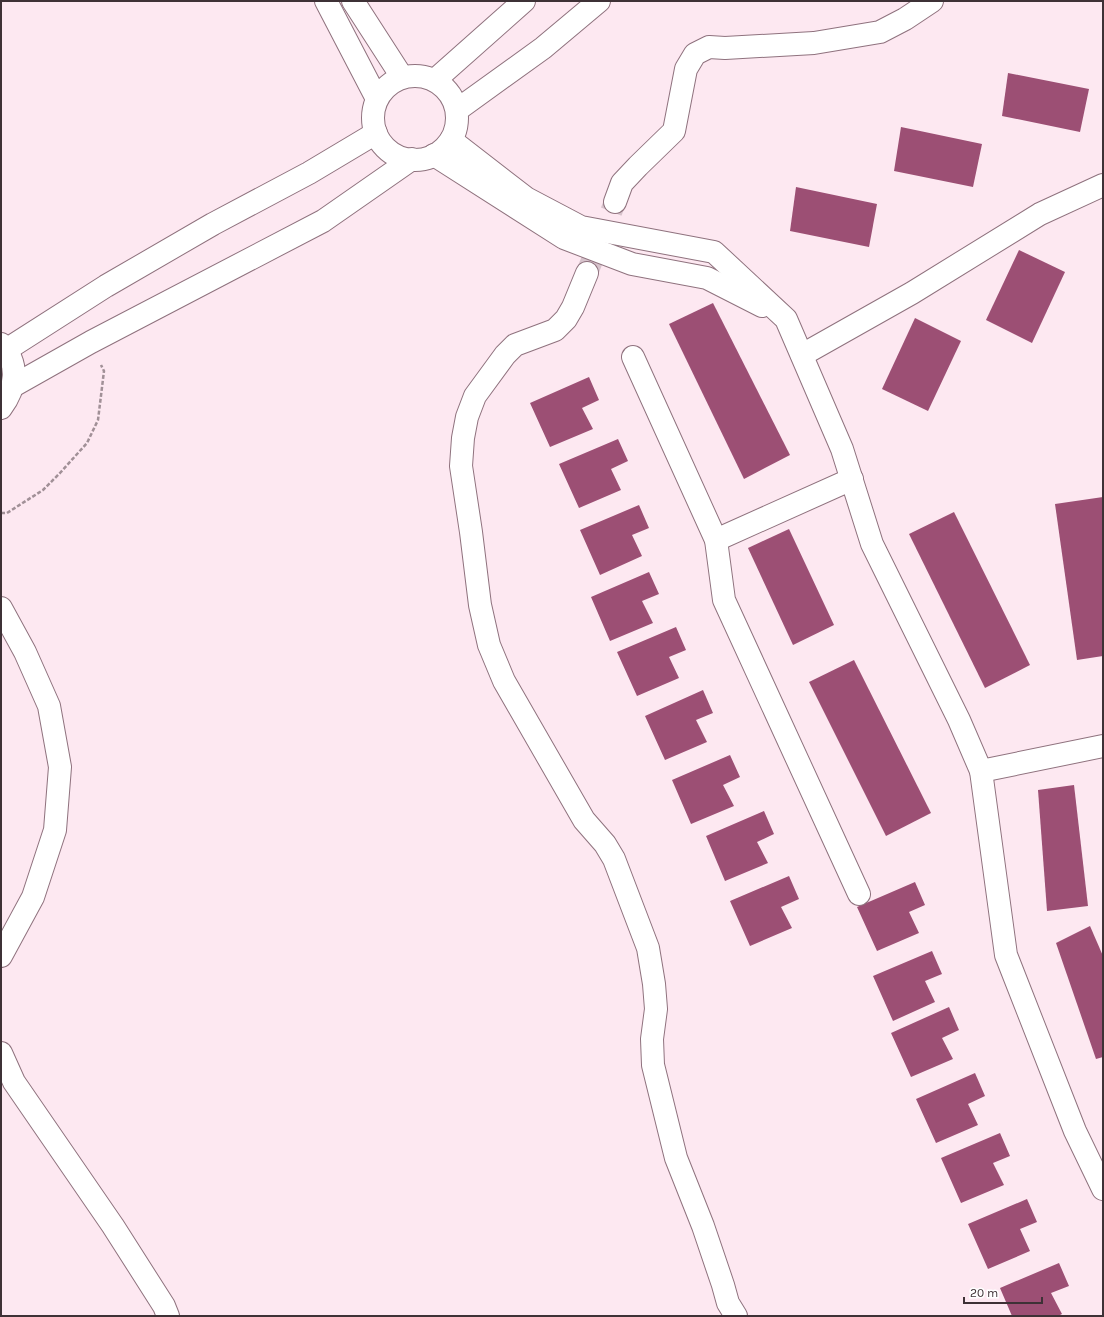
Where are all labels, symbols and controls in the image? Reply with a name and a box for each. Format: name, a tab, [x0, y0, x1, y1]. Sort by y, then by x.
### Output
scale bar	[964, 1279, 1042, 1305]
text: 20 m	[970, 1286, 998, 1300]

